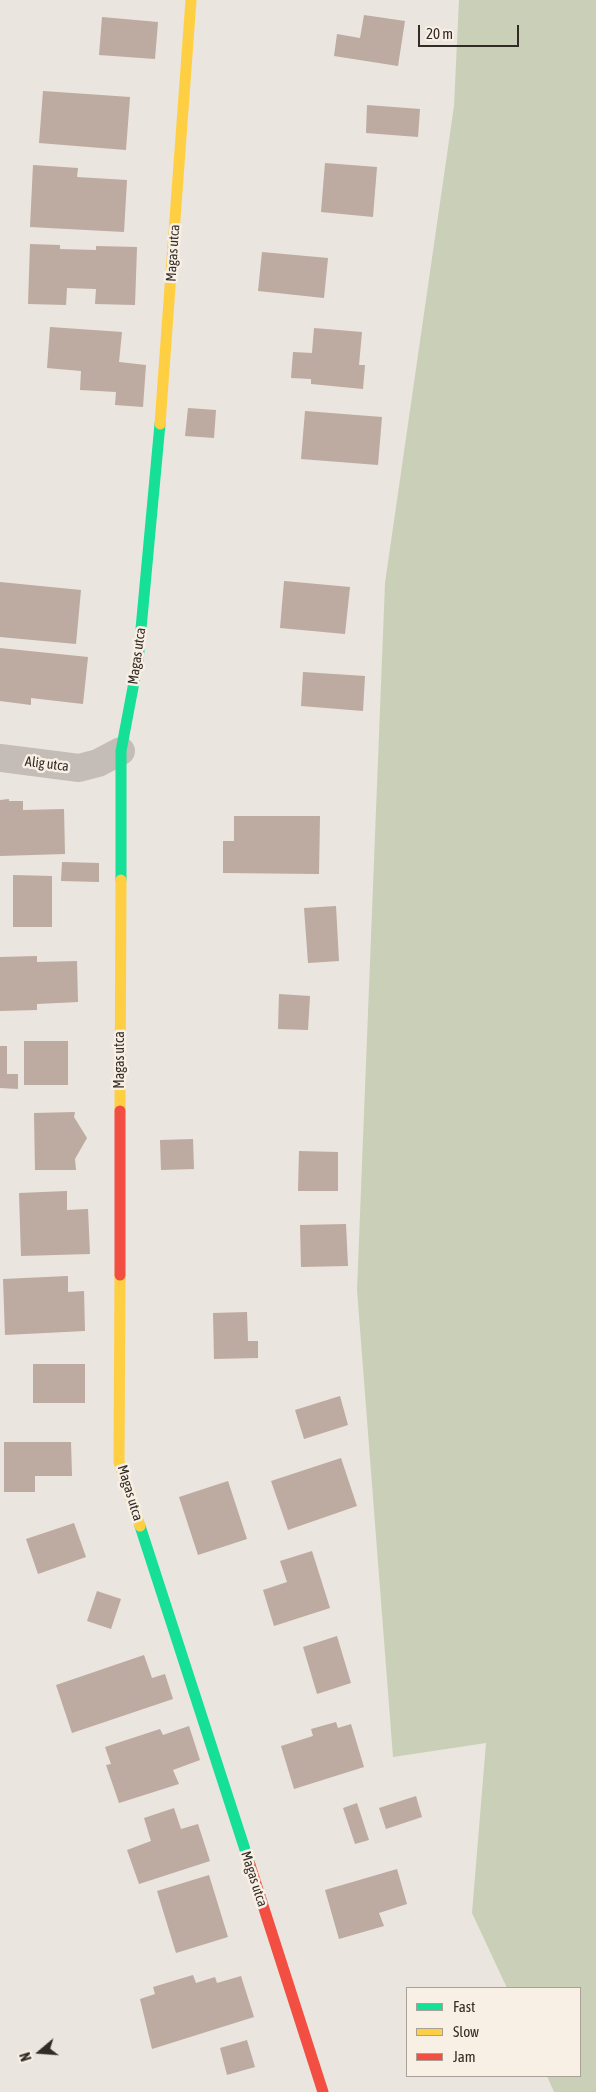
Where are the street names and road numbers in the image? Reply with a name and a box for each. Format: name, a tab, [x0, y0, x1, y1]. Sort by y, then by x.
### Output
street label: Magas utca	[163, 224, 183, 282]
street label: Magas utca	[125, 626, 149, 686]
street label: Alig utca	[24, 753, 70, 775]
street label: Magas utca	[112, 1031, 128, 1089]
street label: Magas utca	[114, 1463, 146, 1523]
street label: Magas utca	[237, 1849, 271, 1909]

